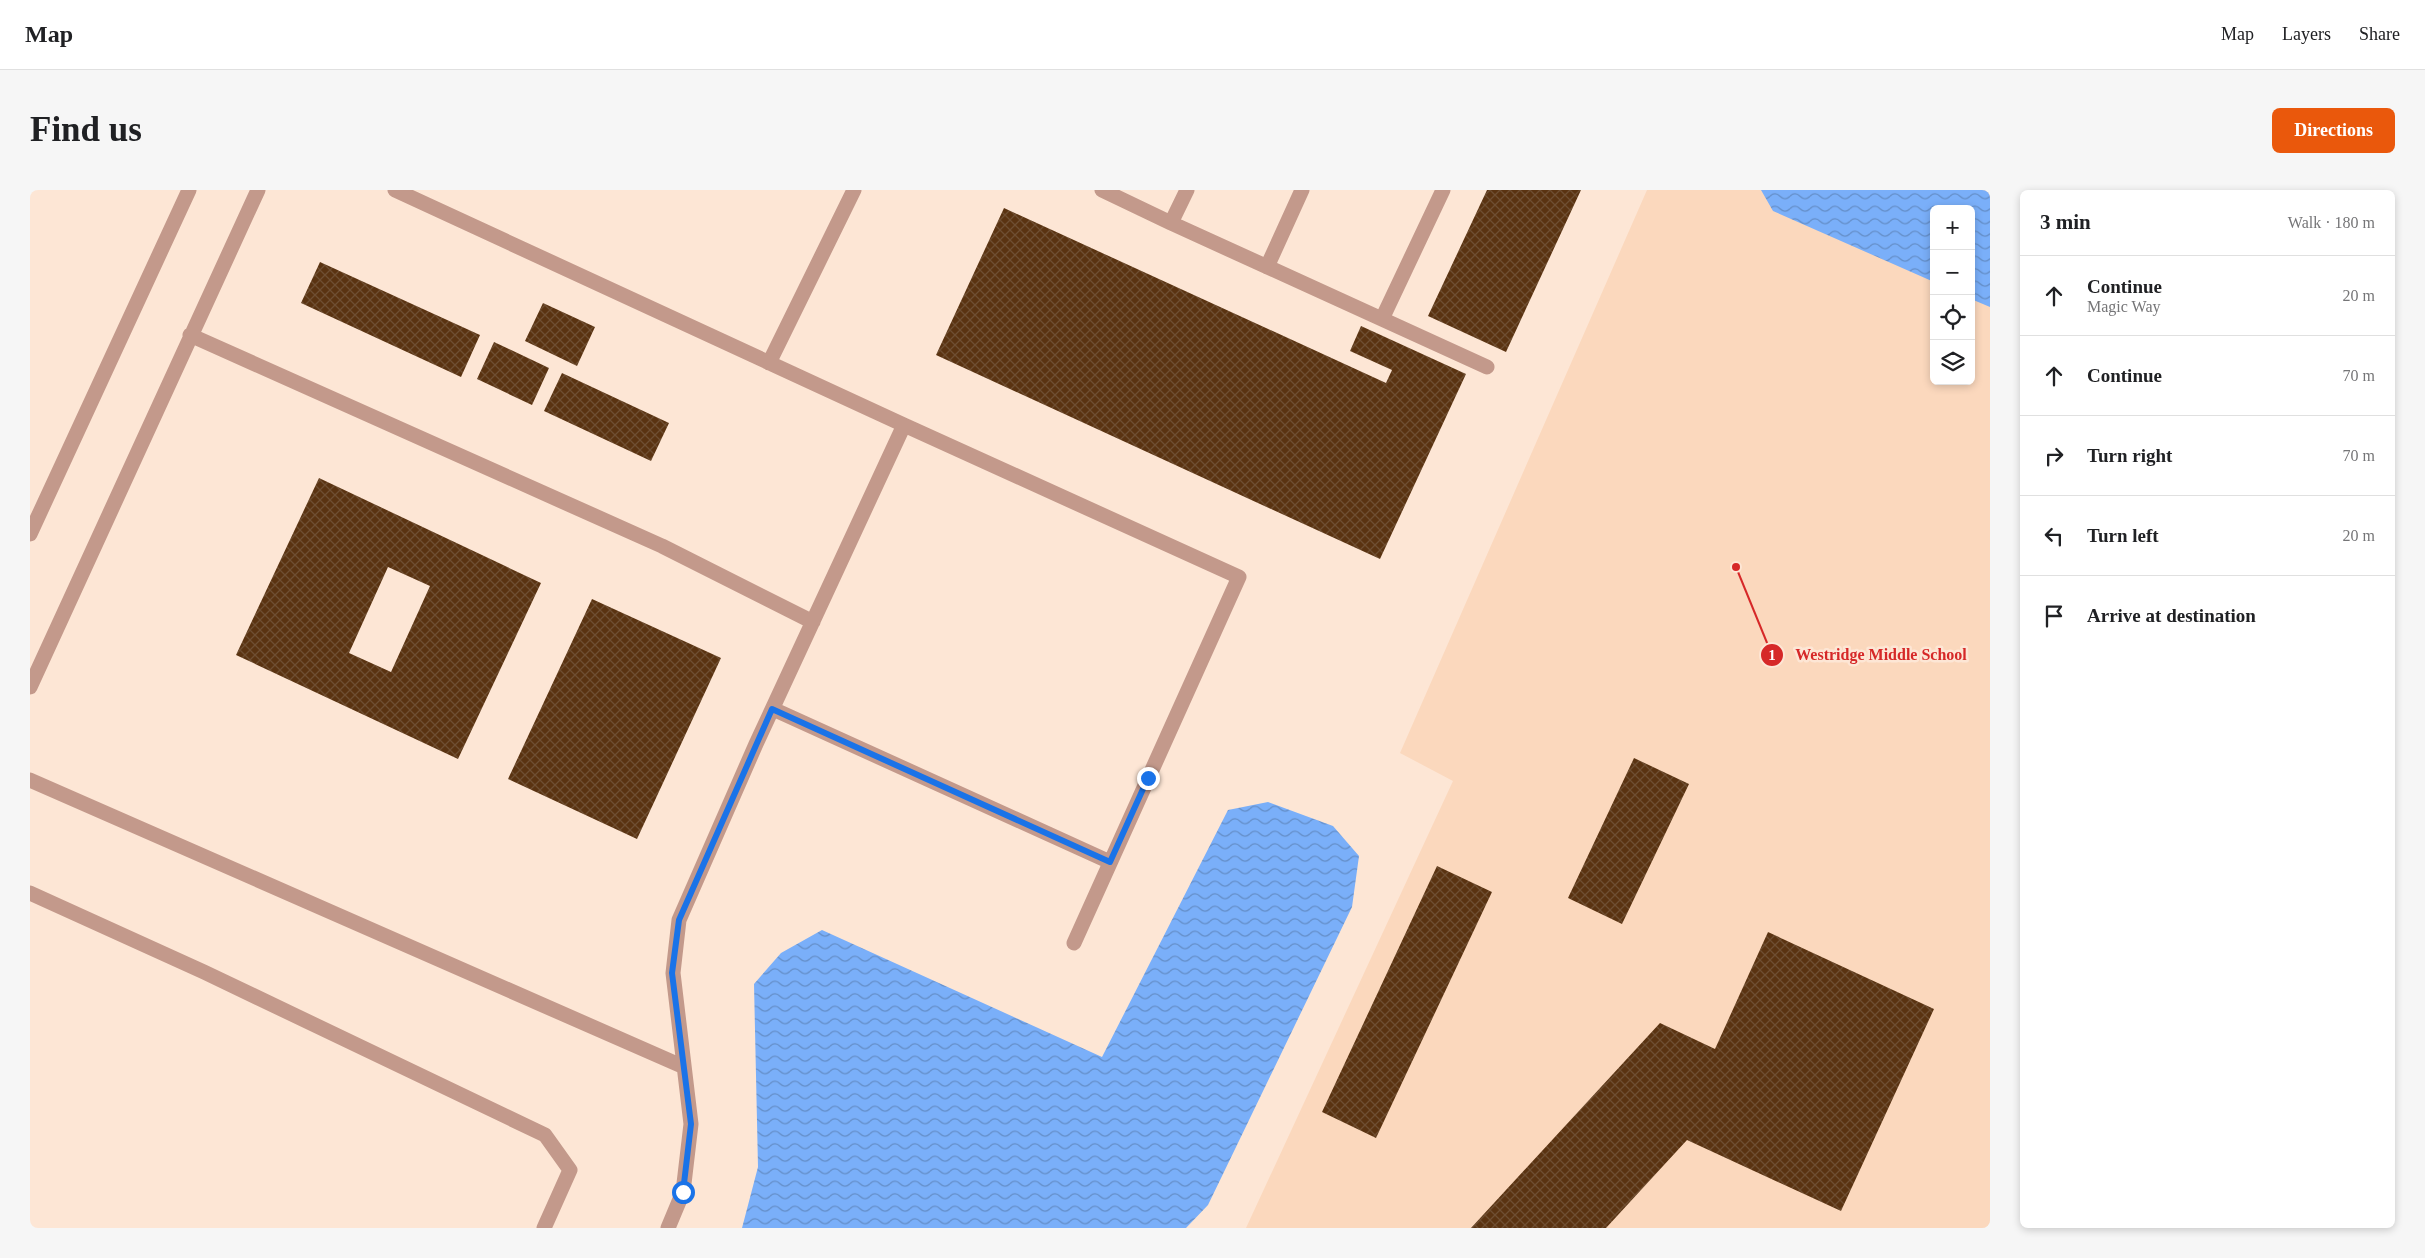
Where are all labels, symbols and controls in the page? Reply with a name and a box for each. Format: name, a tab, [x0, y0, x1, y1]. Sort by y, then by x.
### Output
text: Map	[25, 21, 73, 47]
text: Map	[2221, 24, 2254, 44]
text: Layers	[2282, 24, 2331, 44]
text: Share	[2359, 24, 2400, 44]
button: Directions	[2272, 108, 2395, 153]
text: Find us	[30, 110, 142, 149]
map controls	[1930, 205, 1975, 385]
button: +	[1930, 205, 1975, 250]
text: 3 min	[2040, 210, 2091, 234]
text: Walk · 180 m	[2288, 214, 2375, 231]
button: −	[1930, 250, 1975, 295]
text: Continue	[2087, 276, 2162, 297]
icon: ahead	[2040, 282, 2068, 310]
text: 20 m	[2343, 287, 2375, 304]
button: locate	[1930, 295, 1975, 340]
text: Magic Way	[2087, 298, 2161, 315]
button: layers	[1930, 340, 1975, 385]
icon: ahead	[2040, 362, 2068, 390]
text: Continue	[2087, 365, 2162, 386]
text: 70 m	[2343, 367, 2375, 384]
icon: right	[2040, 442, 2068, 470]
text: Turn right	[2087, 445, 2172, 466]
text: 70 m	[2343, 447, 2375, 464]
icon: left	[2040, 522, 2068, 550]
text: Turn left	[2087, 525, 2159, 546]
text: 20 m	[2343, 527, 2375, 544]
icon: arrive	[2040, 602, 2068, 630]
text: Arrive at destination	[2087, 605, 2256, 626]
callout: Westridge Middle School	[1760, 639, 1976, 670]
text: Westridge Middle School	[1795, 646, 1967, 664]
text: 1	[1768, 647, 1776, 663]
route end	[1137, 767, 1160, 790]
route start	[672, 1181, 695, 1204]

